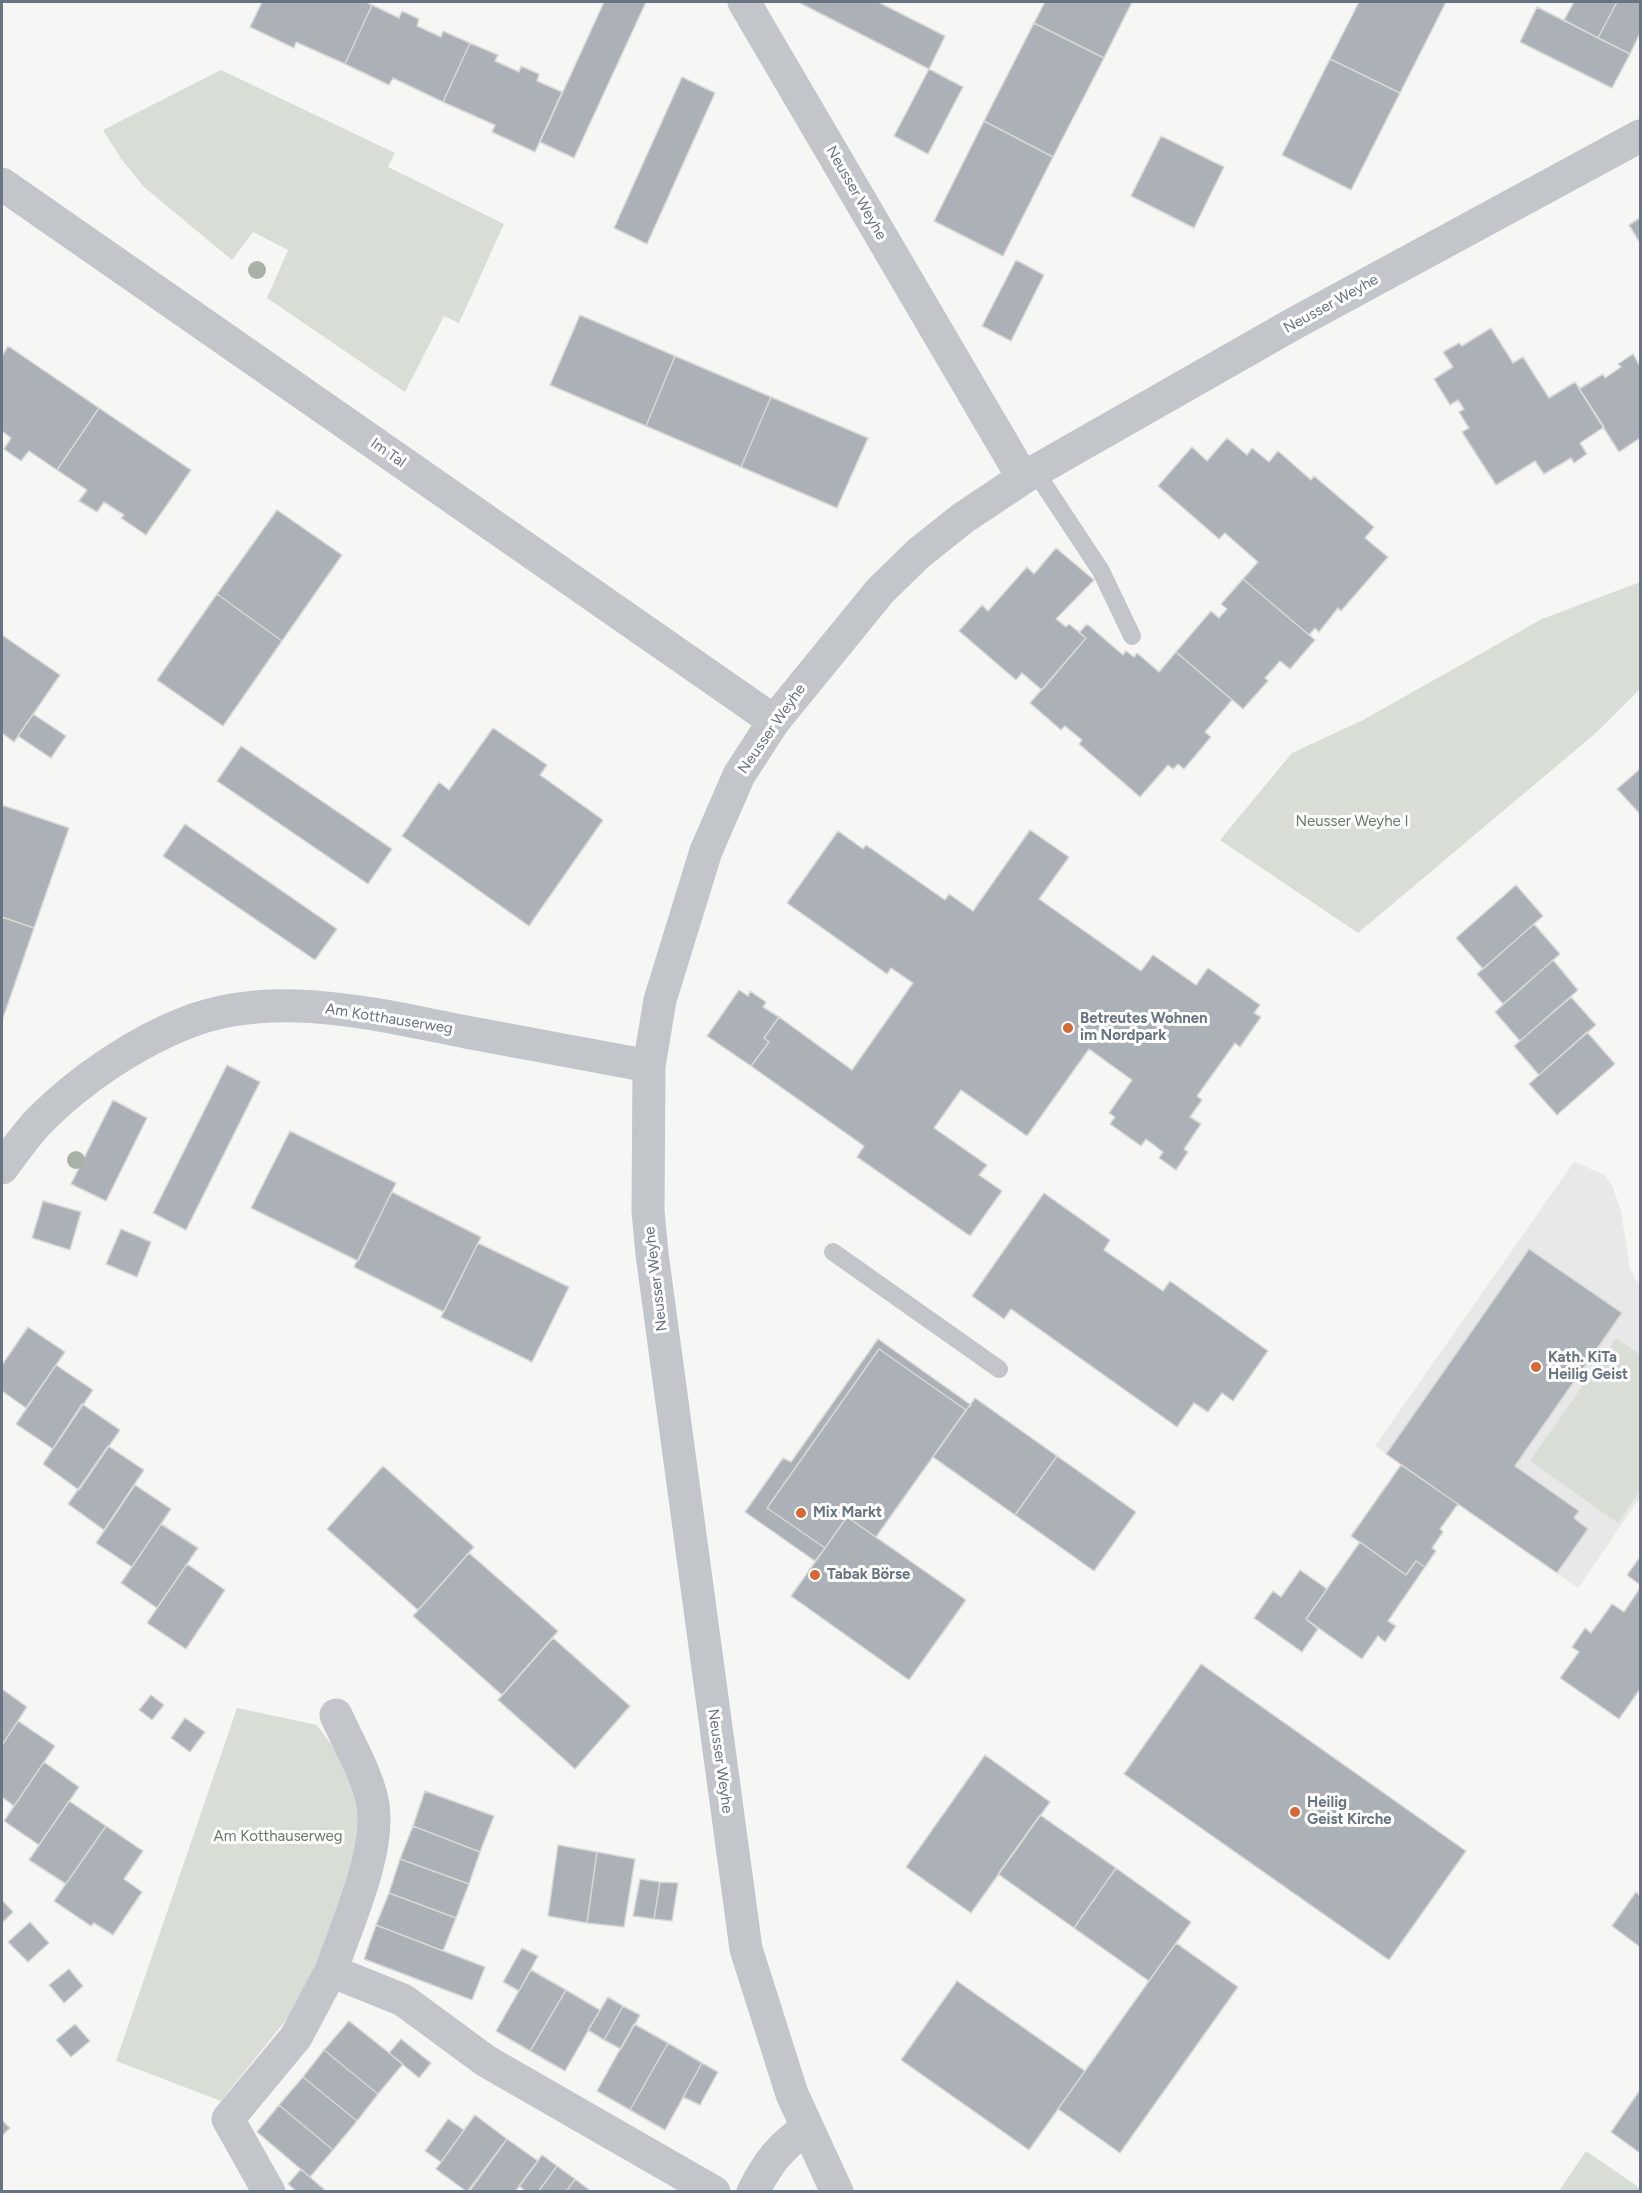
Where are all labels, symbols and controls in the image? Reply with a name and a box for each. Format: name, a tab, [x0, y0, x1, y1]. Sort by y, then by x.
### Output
street label: Neusser Weyhe	[822, 143, 890, 243]
street label: Neusser Weyhe	[1281, 271, 1381, 337]
street label: Im Tal	[367, 434, 409, 472]
street label: Neusser Weyhe	[734, 681, 810, 777]
park label: Neusser Weyhe I	[1295, 813, 1409, 831]
street label: Am Kotthauserweg	[324, 1000, 454, 1038]
place label: Betreutes Wohnen im Nordpark	[1080, 1010, 1208, 1045]
marker: Betreutes Wohnen im Nordpark	[1061, 1021, 1075, 1035]
street label: Neusser Weyhe	[641, 1226, 671, 1332]
place label: Kath. KiTa Heilig Geist	[1548, 1349, 1628, 1384]
marker: Kath. KiTa Heilig Geist	[1529, 1360, 1543, 1374]
place label: Mix Markt	[813, 1504, 882, 1522]
marker: Mix Markt	[794, 1506, 808, 1520]
place label: Tabak Börse	[827, 1566, 910, 1584]
marker: Tabak Börse	[808, 1568, 822, 1582]
street label: Neusser Weyhe	[704, 1708, 736, 1814]
place label: Heilig Geist Kirche	[1307, 1794, 1392, 1829]
marker: Heilig Geist Kirche	[1288, 1805, 1302, 1819]
park label: Am Kotthauserweg	[214, 1828, 342, 1846]

